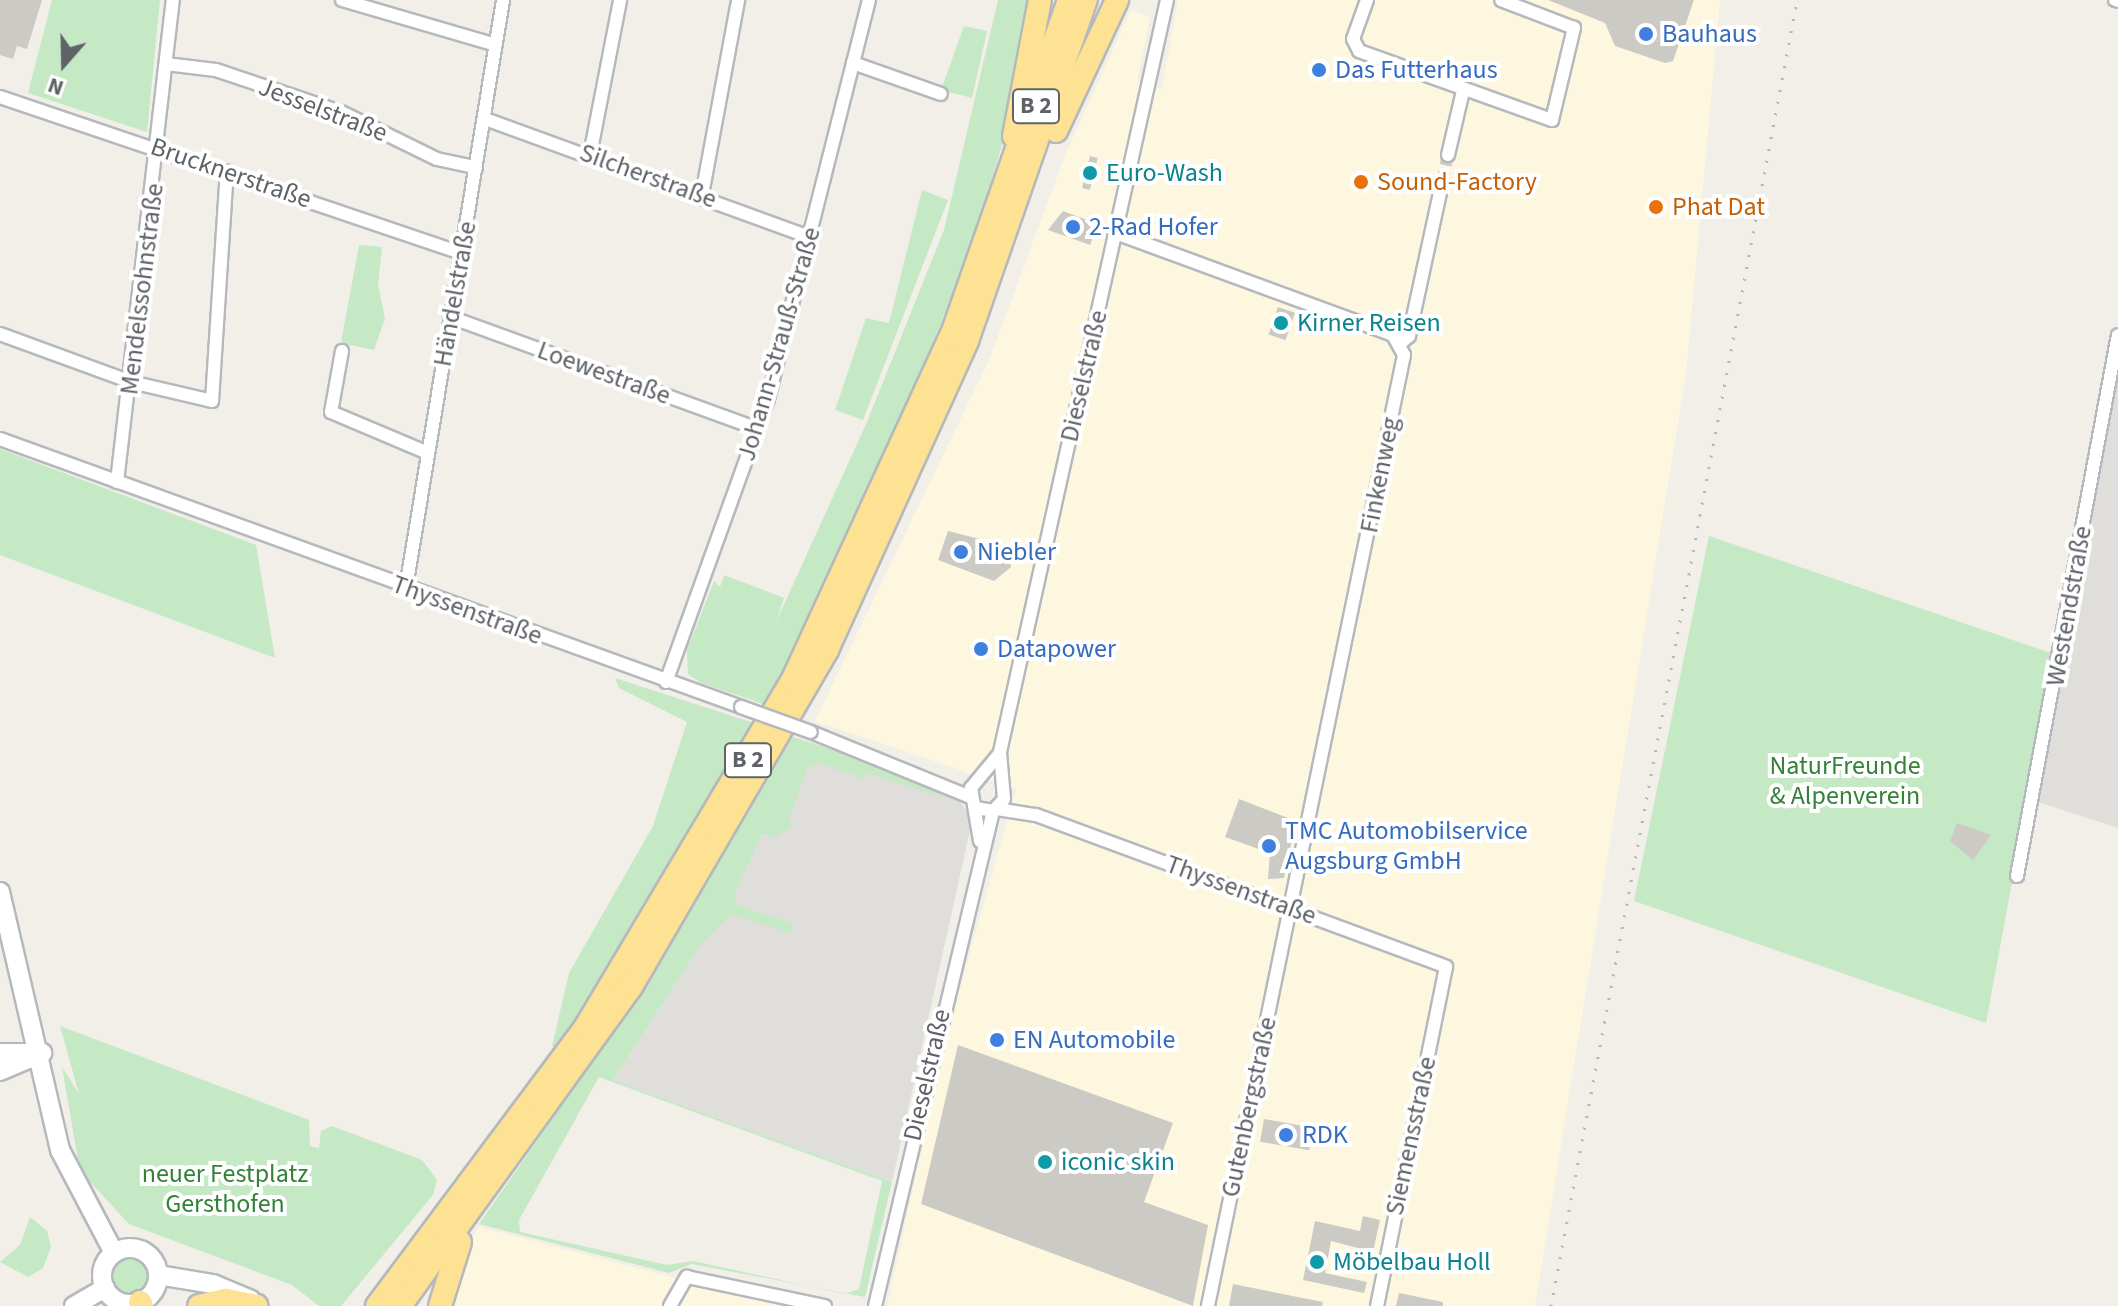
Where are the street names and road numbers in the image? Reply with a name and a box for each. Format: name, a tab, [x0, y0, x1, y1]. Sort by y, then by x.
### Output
street label: Jesselstraße	[254, 71, 392, 149]
road number: B 2	[1012, 86, 1060, 126]
street label: Brucknerstraße	[147, 131, 315, 215]
street label: Silcherstraße	[575, 137, 721, 215]
street label: Mendelssohnstraße	[114, 182, 170, 396]
street label: Händelstraße	[427, 219, 483, 369]
street label: Johann-Strauß-Straße	[731, 224, 827, 464]
street label: Dieselstraße	[1054, 307, 1114, 445]
street label: Loewestraße	[533, 334, 675, 412]
street label: Finkenweg	[1353, 414, 1407, 536]
street label: Westendstraße	[2040, 523, 2098, 689]
street label: Thyssenstraße	[388, 568, 546, 652]
road number: B 2	[724, 740, 772, 780]
street label: Thyssenstraße	[1162, 848, 1320, 932]
street label: Dieselstraße	[897, 1006, 957, 1144]
street label: Gutenbergstraße	[1215, 1014, 1283, 1200]
street label: Siemensstraße	[1379, 1054, 1443, 1218]

